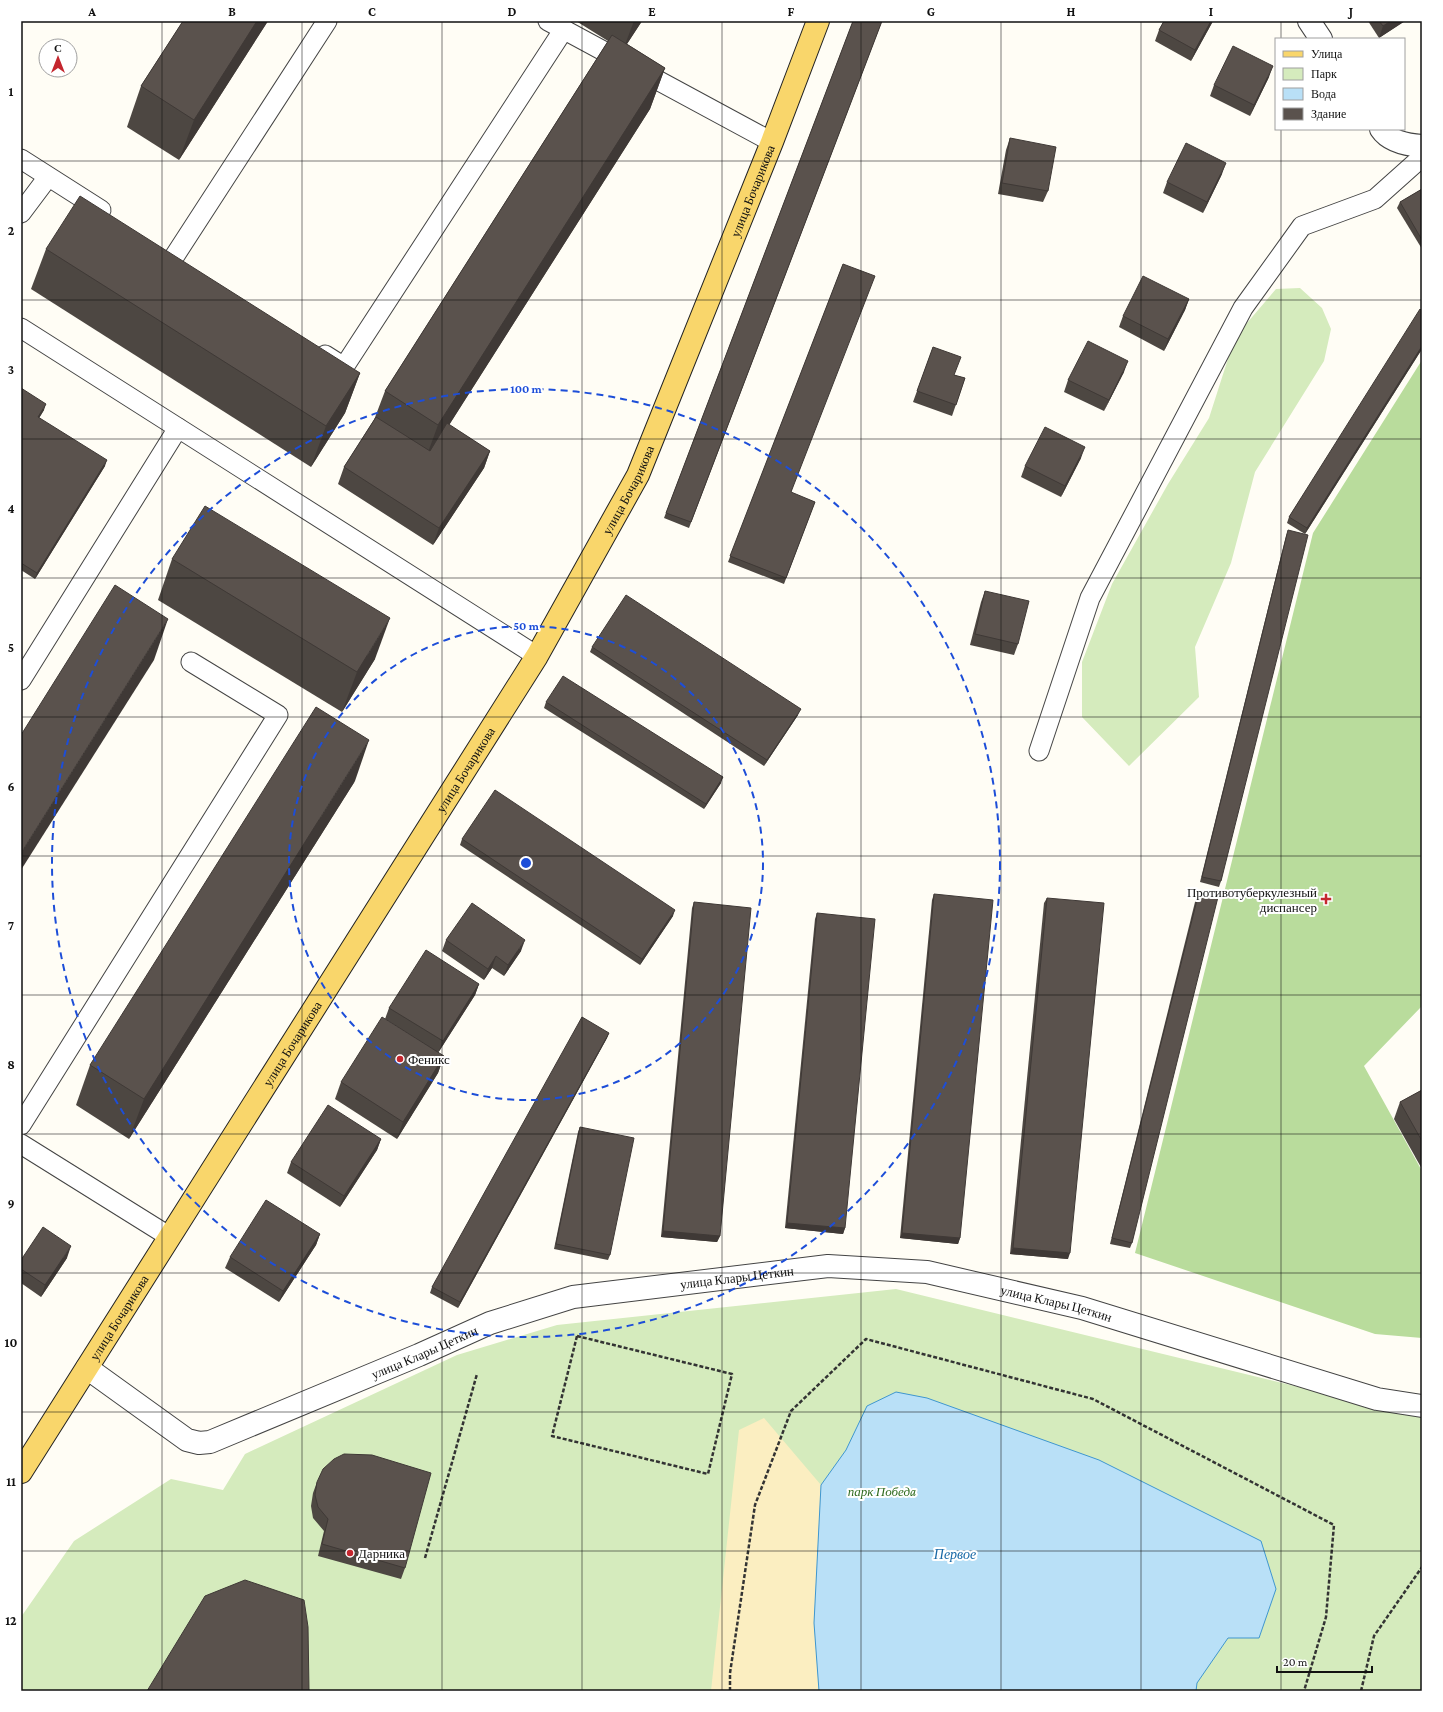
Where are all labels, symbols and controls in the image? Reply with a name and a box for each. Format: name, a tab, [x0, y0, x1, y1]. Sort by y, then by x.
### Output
text: A	[87, 4, 96, 19]
text: B	[228, 4, 236, 19]
text: C	[368, 4, 376, 19]
text: D	[508, 4, 517, 19]
text: E	[648, 4, 656, 19]
text: F	[788, 4, 795, 19]
text: G	[927, 4, 935, 19]
text: H	[1067, 4, 1076, 19]
text: I	[1209, 4, 1213, 19]
text: J	[1347, 4, 1353, 19]
north arrow	[38, 38, 78, 78]
legend	[1275, 38, 1405, 130]
text: С	[54, 42, 62, 54]
text: Улица	[1311, 47, 1343, 61]
text: Парк	[1311, 67, 1337, 81]
text: 1	[9, 84, 14, 99]
text: Вода	[1311, 87, 1337, 101]
text: Здание	[1311, 107, 1346, 121]
street label: улица Бочарикова	[727, 142, 778, 239]
text: 2	[8, 223, 15, 238]
text: 3	[8, 362, 14, 377]
text: 100 m	[510, 382, 543, 396]
street label: улица Бочарикова	[599, 443, 657, 537]
text: 4	[7, 501, 15, 516]
text: 50 m	[513, 619, 540, 633]
text: 5	[8, 640, 14, 655]
street label: улица Бочарикова	[433, 724, 498, 815]
text: 6	[7, 779, 15, 794]
centre of rings	[519, 856, 533, 870]
place label: Противотуберкулезный диспансер	[1187, 885, 1317, 915]
marker: Противотуберкулезный диспансер	[1320, 893, 1332, 905]
text: 7	[8, 918, 14, 933]
street label: улица Бочарикова	[259, 998, 325, 1089]
place label: Феникс	[408, 1052, 450, 1067]
marker: Феникс	[395, 1054, 405, 1064]
text: 8	[7, 1057, 15, 1072]
text: 9	[7, 1196, 15, 1211]
street label: улица Клары Цеткин	[679, 1263, 795, 1291]
street label: улица Бочарикова	[86, 1272, 151, 1363]
street label: улица Клары Цеткин	[999, 1282, 1114, 1324]
street label: улица Клары Цеткин	[369, 1322, 480, 1382]
text: 10	[5, 1335, 17, 1350]
text: 11	[6, 1474, 16, 1489]
park label: парк Победa	[848, 1484, 916, 1499]
place label: Дарника	[358, 1546, 405, 1561]
water label: Первое	[933, 1546, 976, 1562]
marker: Дарника	[345, 1548, 355, 1558]
text: 12	[5, 1613, 17, 1628]
scale bar	[1277, 1648, 1372, 1674]
text: 20 m	[1283, 1655, 1308, 1669]

